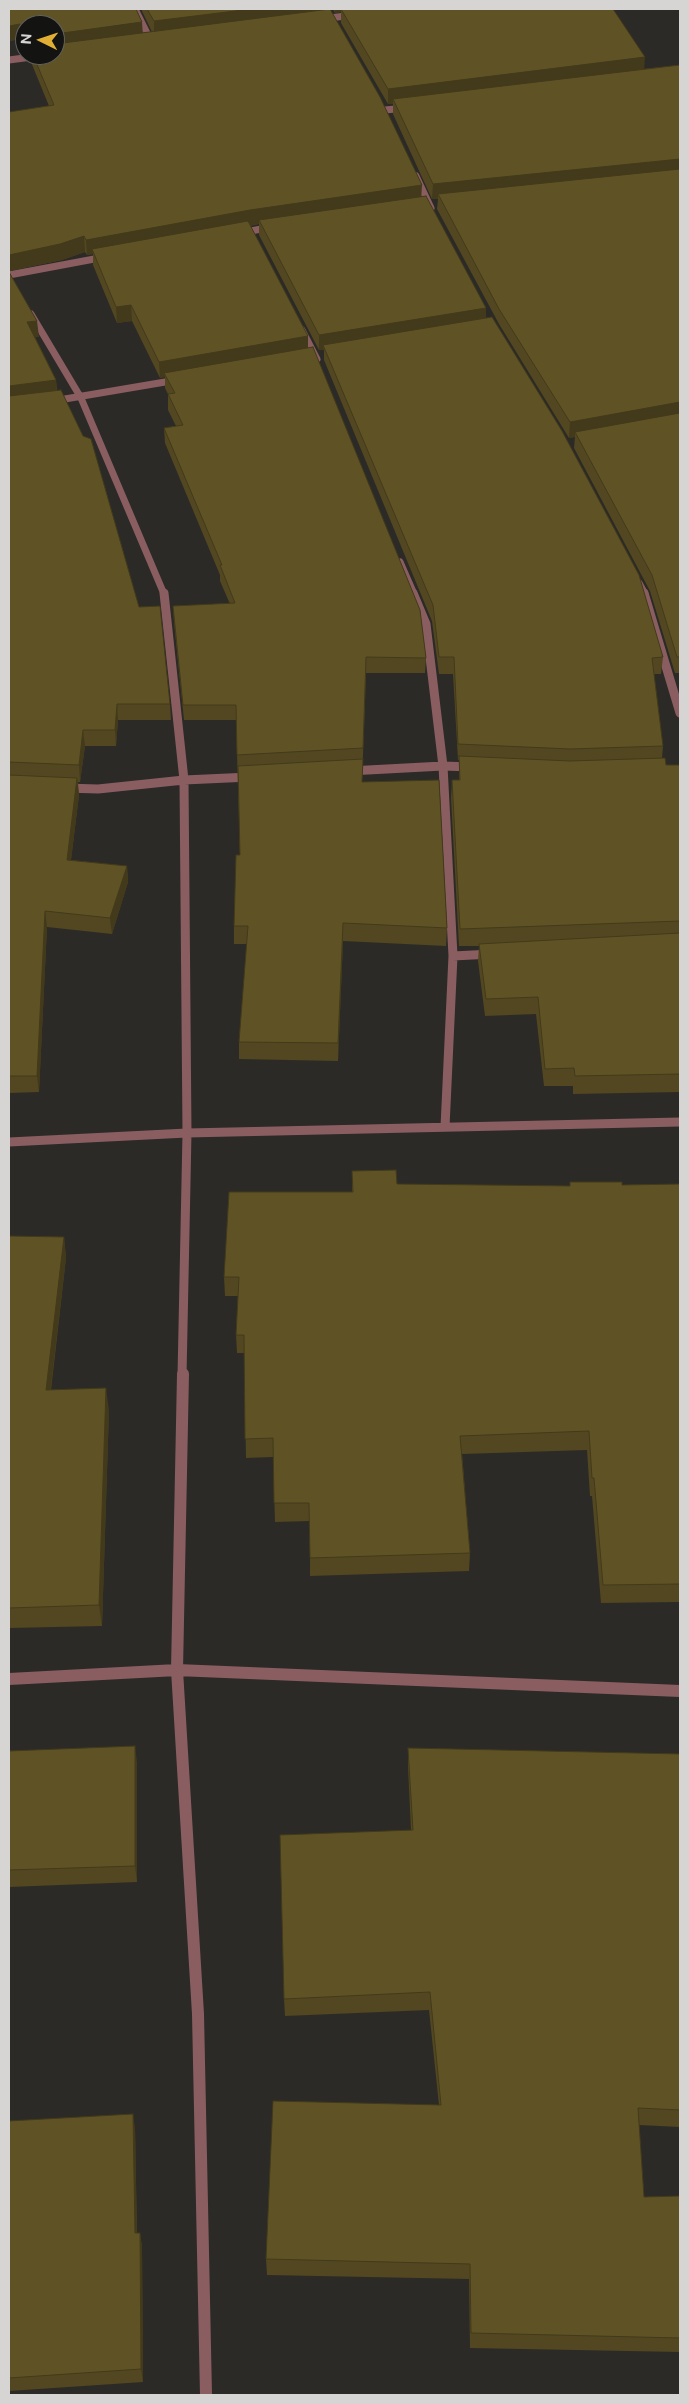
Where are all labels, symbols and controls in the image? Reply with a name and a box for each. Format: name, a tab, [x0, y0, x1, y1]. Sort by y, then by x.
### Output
north arrow	[15, 15, 65, 65]
text: N	[18, 33, 34, 45]

